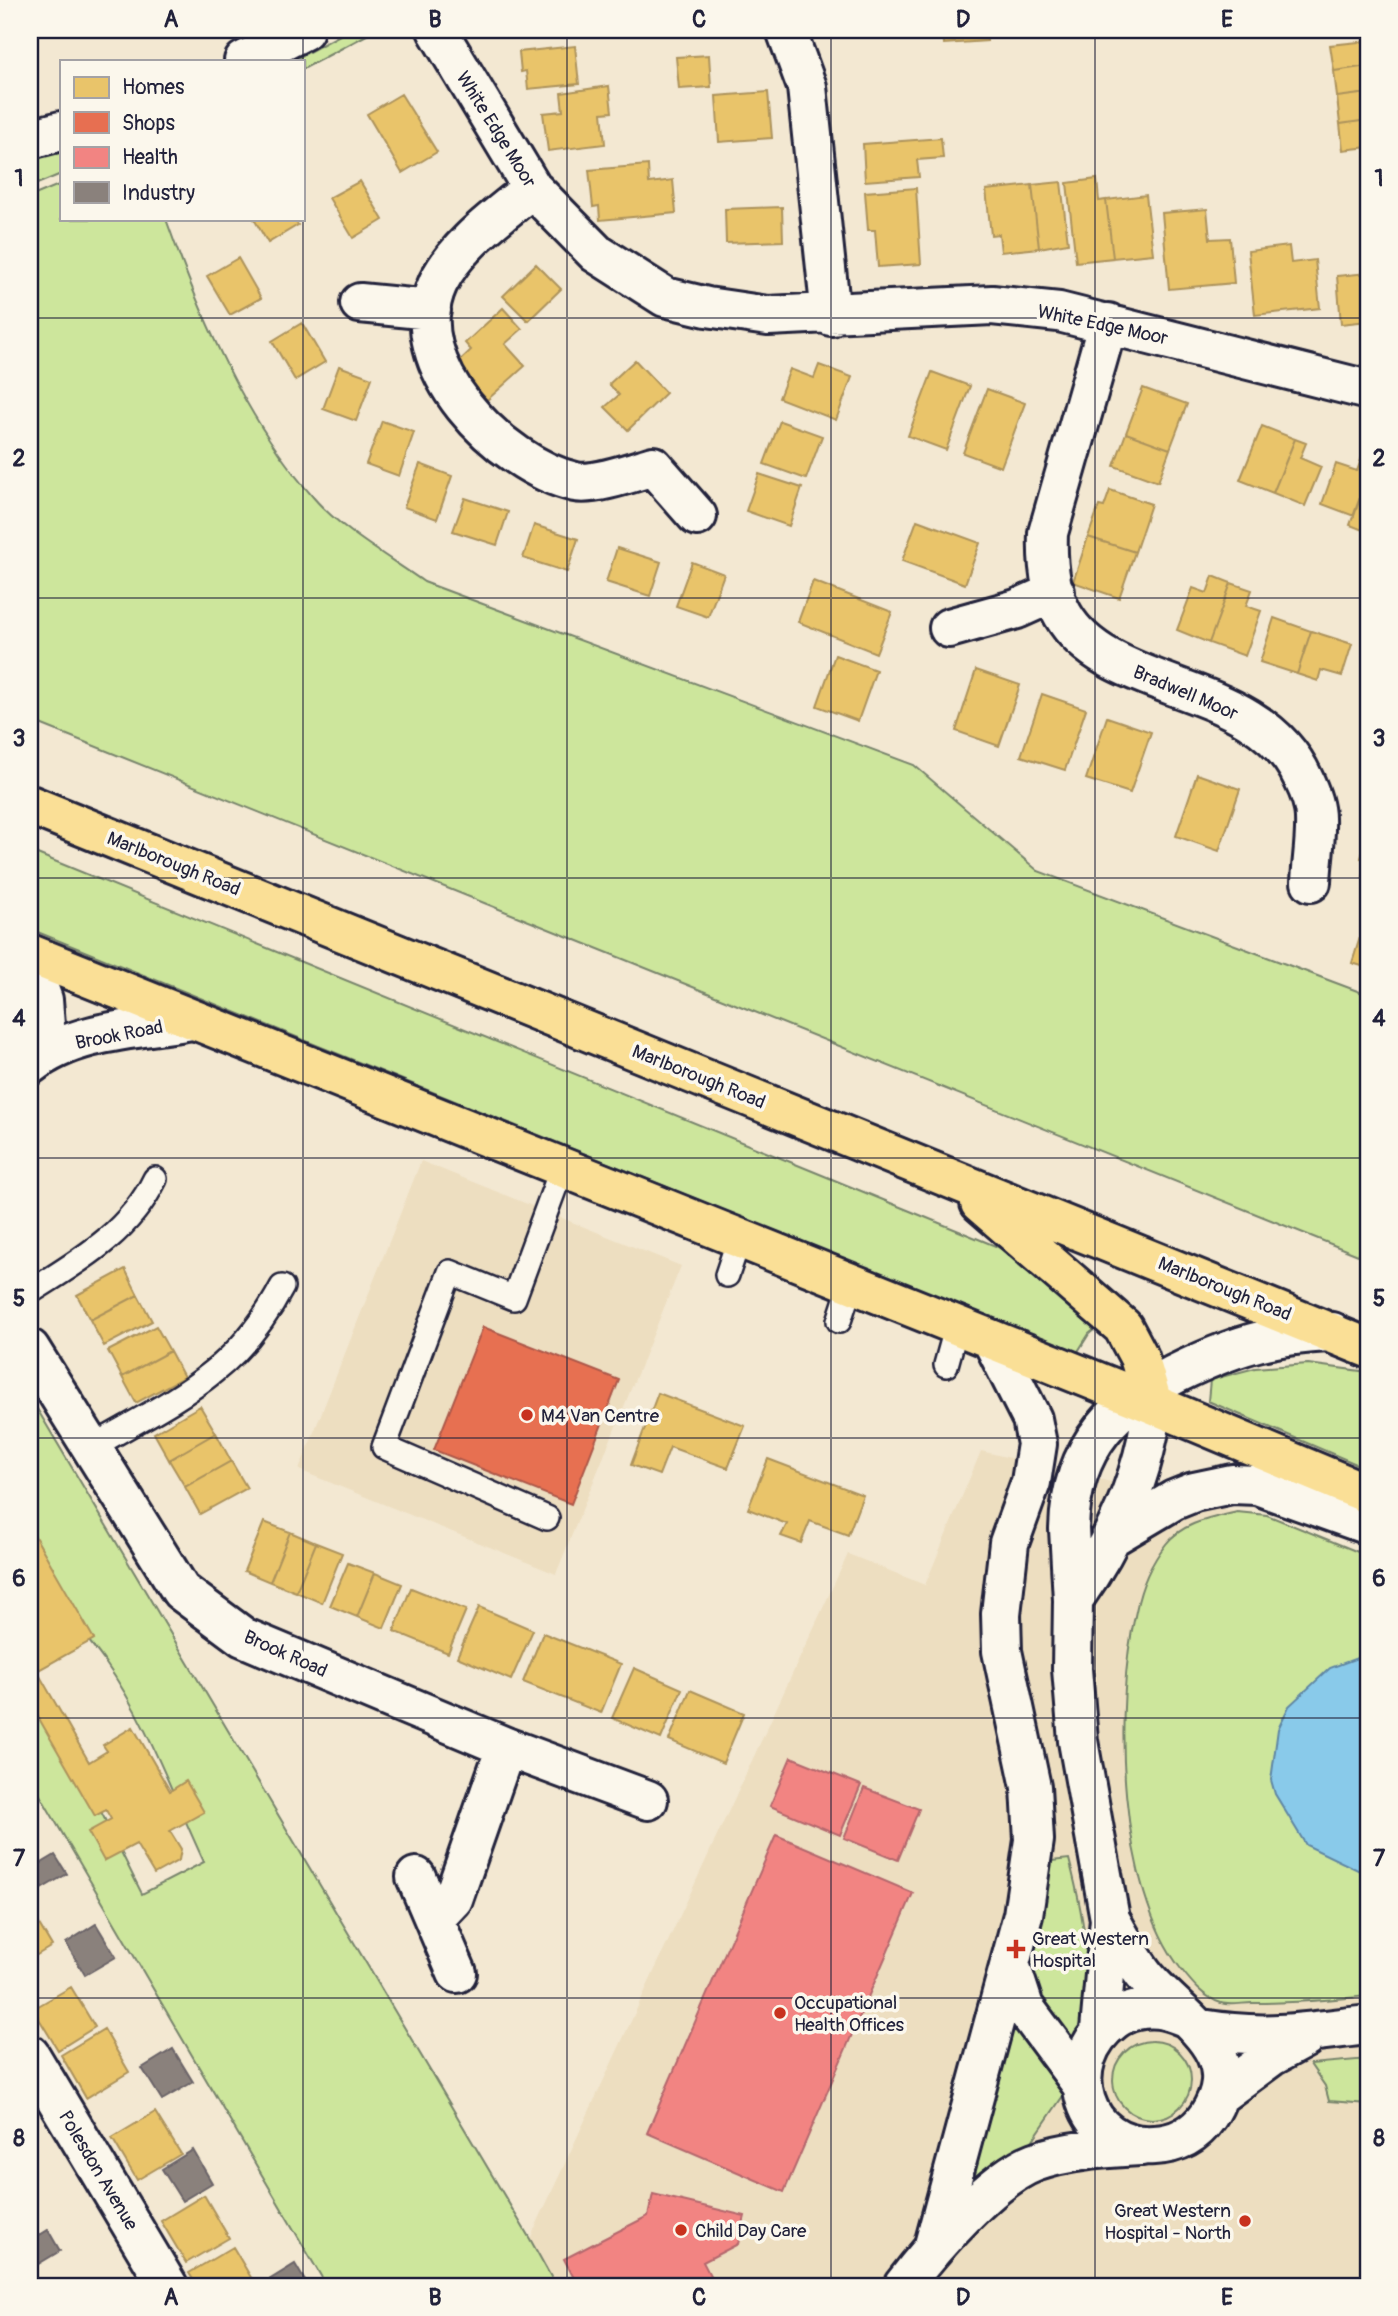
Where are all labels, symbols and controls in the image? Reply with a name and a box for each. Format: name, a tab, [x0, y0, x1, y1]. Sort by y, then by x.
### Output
text: A	[164, 5, 179, 34]
text: B	[428, 5, 442, 34]
text: C	[692, 5, 706, 34]
text: D	[956, 5, 970, 34]
text: E	[1221, 5, 1233, 34]
legend	[60, 60, 304, 220]
street label: White Edge Moor	[451, 67, 542, 192]
text: Homes	[122, 74, 185, 101]
text: Shops	[122, 110, 175, 137]
text: Health	[122, 144, 178, 171]
text: 1	[15, 164, 24, 193]
text: 1	[1375, 164, 1384, 193]
text: Industry	[122, 180, 195, 207]
street label: White Edge Moor	[1035, 299, 1170, 351]
text: 2	[13, 444, 26, 473]
text: 2	[1373, 444, 1386, 473]
street label: Bradwell Moor	[1129, 660, 1242, 726]
text: 3	[13, 724, 25, 753]
text: 3	[1373, 724, 1385, 753]
street label: Marlborough Road	[103, 826, 244, 902]
text: 4	[12, 1004, 26, 1033]
text: 4	[1372, 1004, 1386, 1033]
street label: Brook Road	[73, 1015, 165, 1055]
street label: Marlborough Road	[628, 1039, 769, 1115]
street label: Marlborough Road	[1154, 1251, 1295, 1327]
text: 5	[13, 1284, 25, 1313]
text: 5	[1373, 1284, 1385, 1313]
place label: M4 Van Centre	[541, 1404, 660, 1428]
marker: M4 Van Centre	[519, 1407, 535, 1423]
text: 6	[12, 1564, 26, 1593]
text: 6	[1372, 1564, 1386, 1593]
street label: Brook Road	[240, 1625, 331, 1683]
text: 7	[13, 1844, 26, 1873]
text: 7	[1373, 1844, 1386, 1873]
place label: Great Western Hospital	[1032, 1927, 1149, 1973]
marker: Great Western Hospital	[1006, 1939, 1026, 1959]
place label: Occupational Health Offices	[794, 1991, 905, 2037]
marker: Occupational Health Offices	[772, 2005, 788, 2021]
street label: Polesdon Avenue	[53, 2106, 144, 2235]
text: 8	[13, 2124, 25, 2153]
text: 8	[1373, 2124, 1385, 2153]
place label: Great Western Hospital - North	[1104, 2199, 1231, 2245]
marker: Great Western Hospital - North	[1237, 2213, 1253, 2229]
place label: Child Day Care	[695, 2219, 807, 2243]
marker: Child Day Care	[673, 2222, 689, 2238]
text: A	[164, 2283, 179, 2312]
text: B	[428, 2283, 442, 2312]
text: C	[692, 2283, 706, 2312]
text: D	[956, 2283, 970, 2312]
text: E	[1221, 2283, 1233, 2312]

